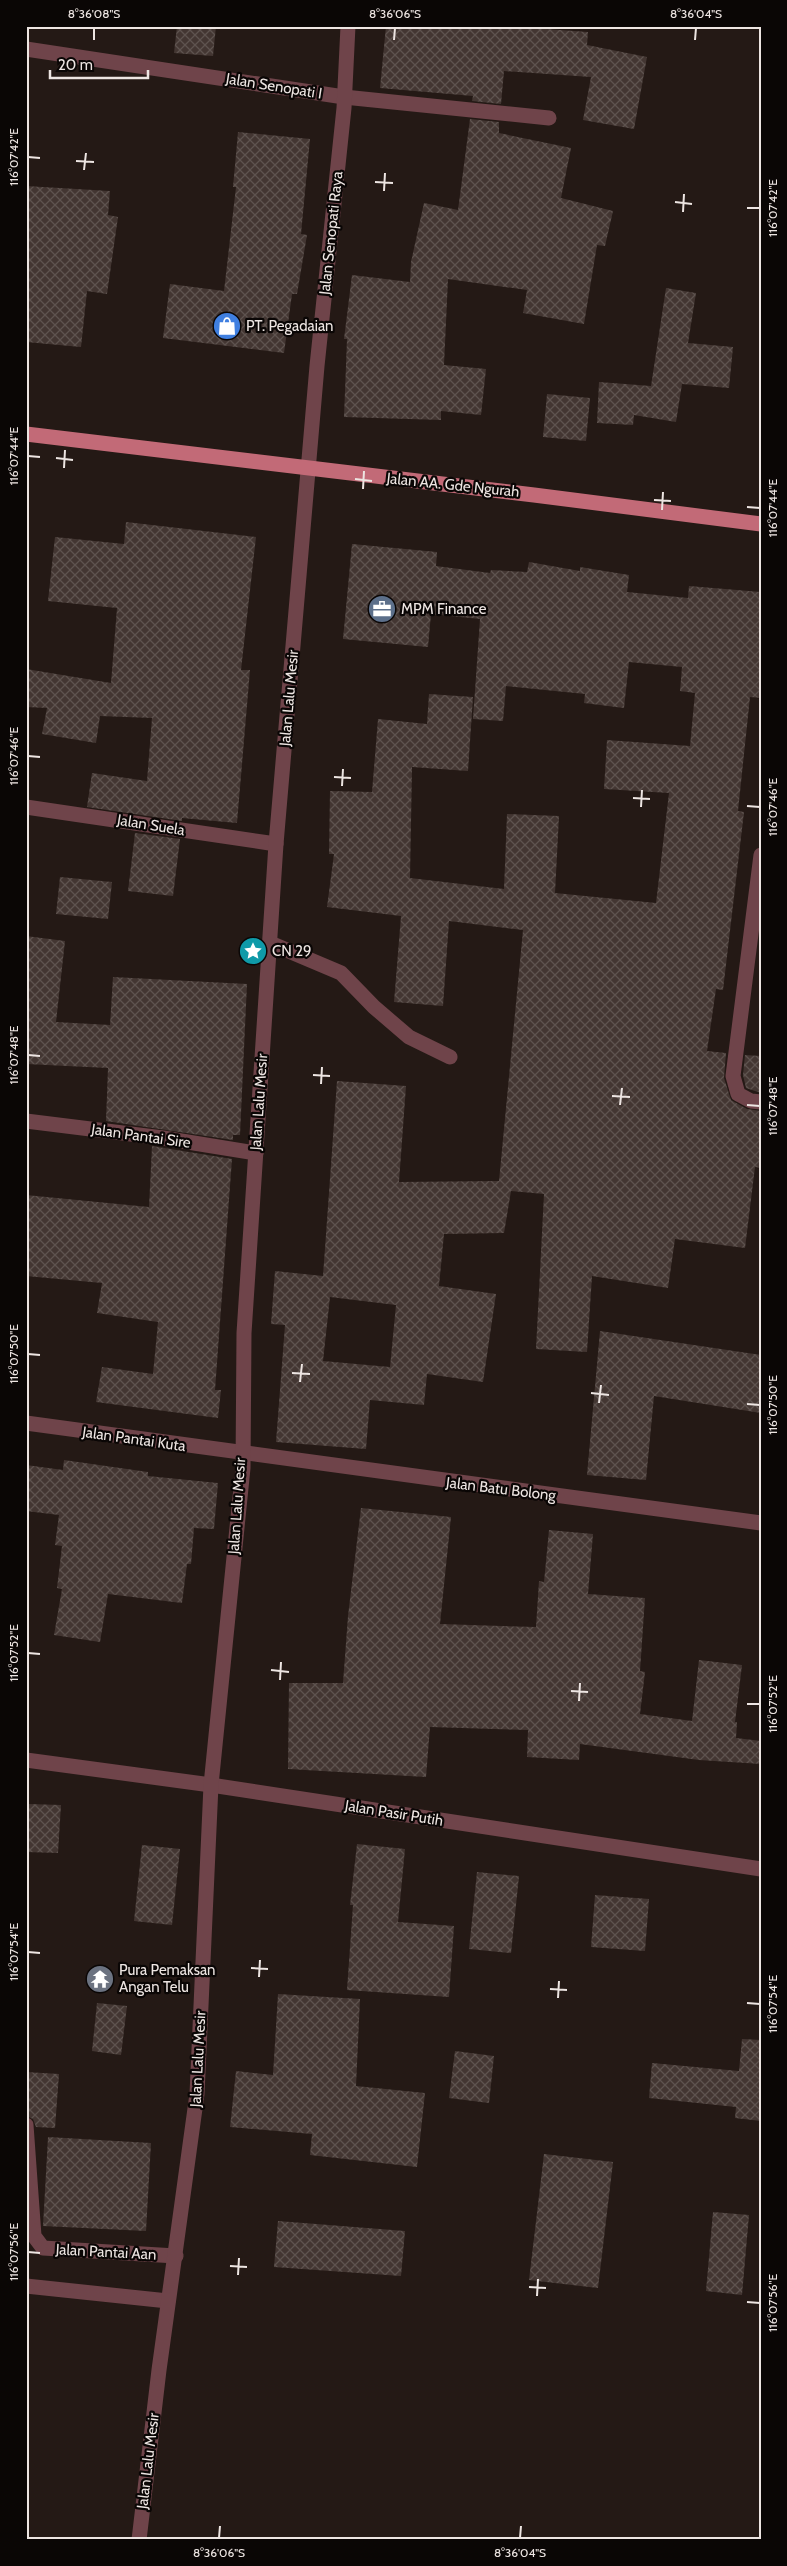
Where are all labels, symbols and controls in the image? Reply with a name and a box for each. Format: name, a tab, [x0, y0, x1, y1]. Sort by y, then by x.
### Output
text: 8°36'08"S	[68, 6, 120, 21]
text: 8°36'06"S	[369, 6, 421, 21]
text: 8°36'04"S	[670, 6, 722, 21]
scale bar	[50, 48, 148, 80]
text: 20 m	[58, 56, 93, 74]
street label: Jalan Senopati I	[224, 69, 323, 102]
text: 116°07'42"E	[6, 128, 21, 186]
street label: Jalan Senopati Raya	[315, 170, 347, 297]
text: 116°07'42"E	[765, 179, 780, 237]
shop icon: PT. Pegadaian	[212, 311, 242, 341]
place label: PT. Pegadaian	[246, 317, 333, 335]
text: 116°07'44"E	[6, 426, 21, 485]
street label: Jalan AA. Gde Ngurah	[385, 469, 520, 501]
text: 116°07'44"E	[765, 478, 780, 537]
office icon: MPM Finance	[367, 594, 397, 624]
place label: MPM Finance	[401, 600, 487, 618]
street label: Jalan Lalu Mesir	[276, 649, 302, 748]
text: 116°07'46"E	[6, 726, 21, 785]
text: 116°07'46"E	[765, 777, 780, 836]
street label: Jalan Suela	[115, 811, 187, 839]
place icon: CN 29	[238, 936, 268, 966]
place label: CN 29	[272, 942, 312, 960]
text: 116°07'48"E	[6, 1025, 21, 1084]
street label: Jalan Lalu Mesir	[247, 1053, 271, 1152]
text: 116°07'48"E	[765, 1076, 780, 1135]
street label: Jalan Pantai Sire	[89, 1120, 192, 1152]
text: 116°07'50"E	[6, 1324, 21, 1384]
text: 116°07'50"E	[765, 1375, 780, 1435]
street label: Jalan Pantai Kuta	[80, 1423, 188, 1455]
street label: Jalan Lalu Mesir	[225, 1457, 249, 1556]
street label: Jalan Batu Bolong	[444, 1473, 557, 1505]
text: 116°07'52"E	[6, 1624, 21, 1682]
text: 116°07'52"E	[765, 1675, 780, 1733]
street label: Jalan Pasir Putih	[343, 1796, 444, 1830]
text: 116°07'54"E	[6, 1923, 21, 1981]
place label: Pura Pemaksan Angan Telu	[119, 1961, 216, 1996]
temple icon: Pura Pemaksan Angan Telu	[85, 1964, 115, 1994]
text: 116°07'54"E	[765, 1975, 780, 2033]
street label: Jalan Lalu Mesir	[186, 2010, 210, 2109]
text: 116°07'56"E	[6, 2223, 21, 2281]
street label: Jalan Pantai Aan	[54, 2240, 157, 2264]
text: 116°07'56"E	[765, 2274, 780, 2332]
street label: Jalan Lalu Mesir	[133, 2412, 163, 2511]
text: 8°36'06"S	[193, 2545, 245, 2560]
text: 8°36'04"S	[494, 2545, 546, 2560]

